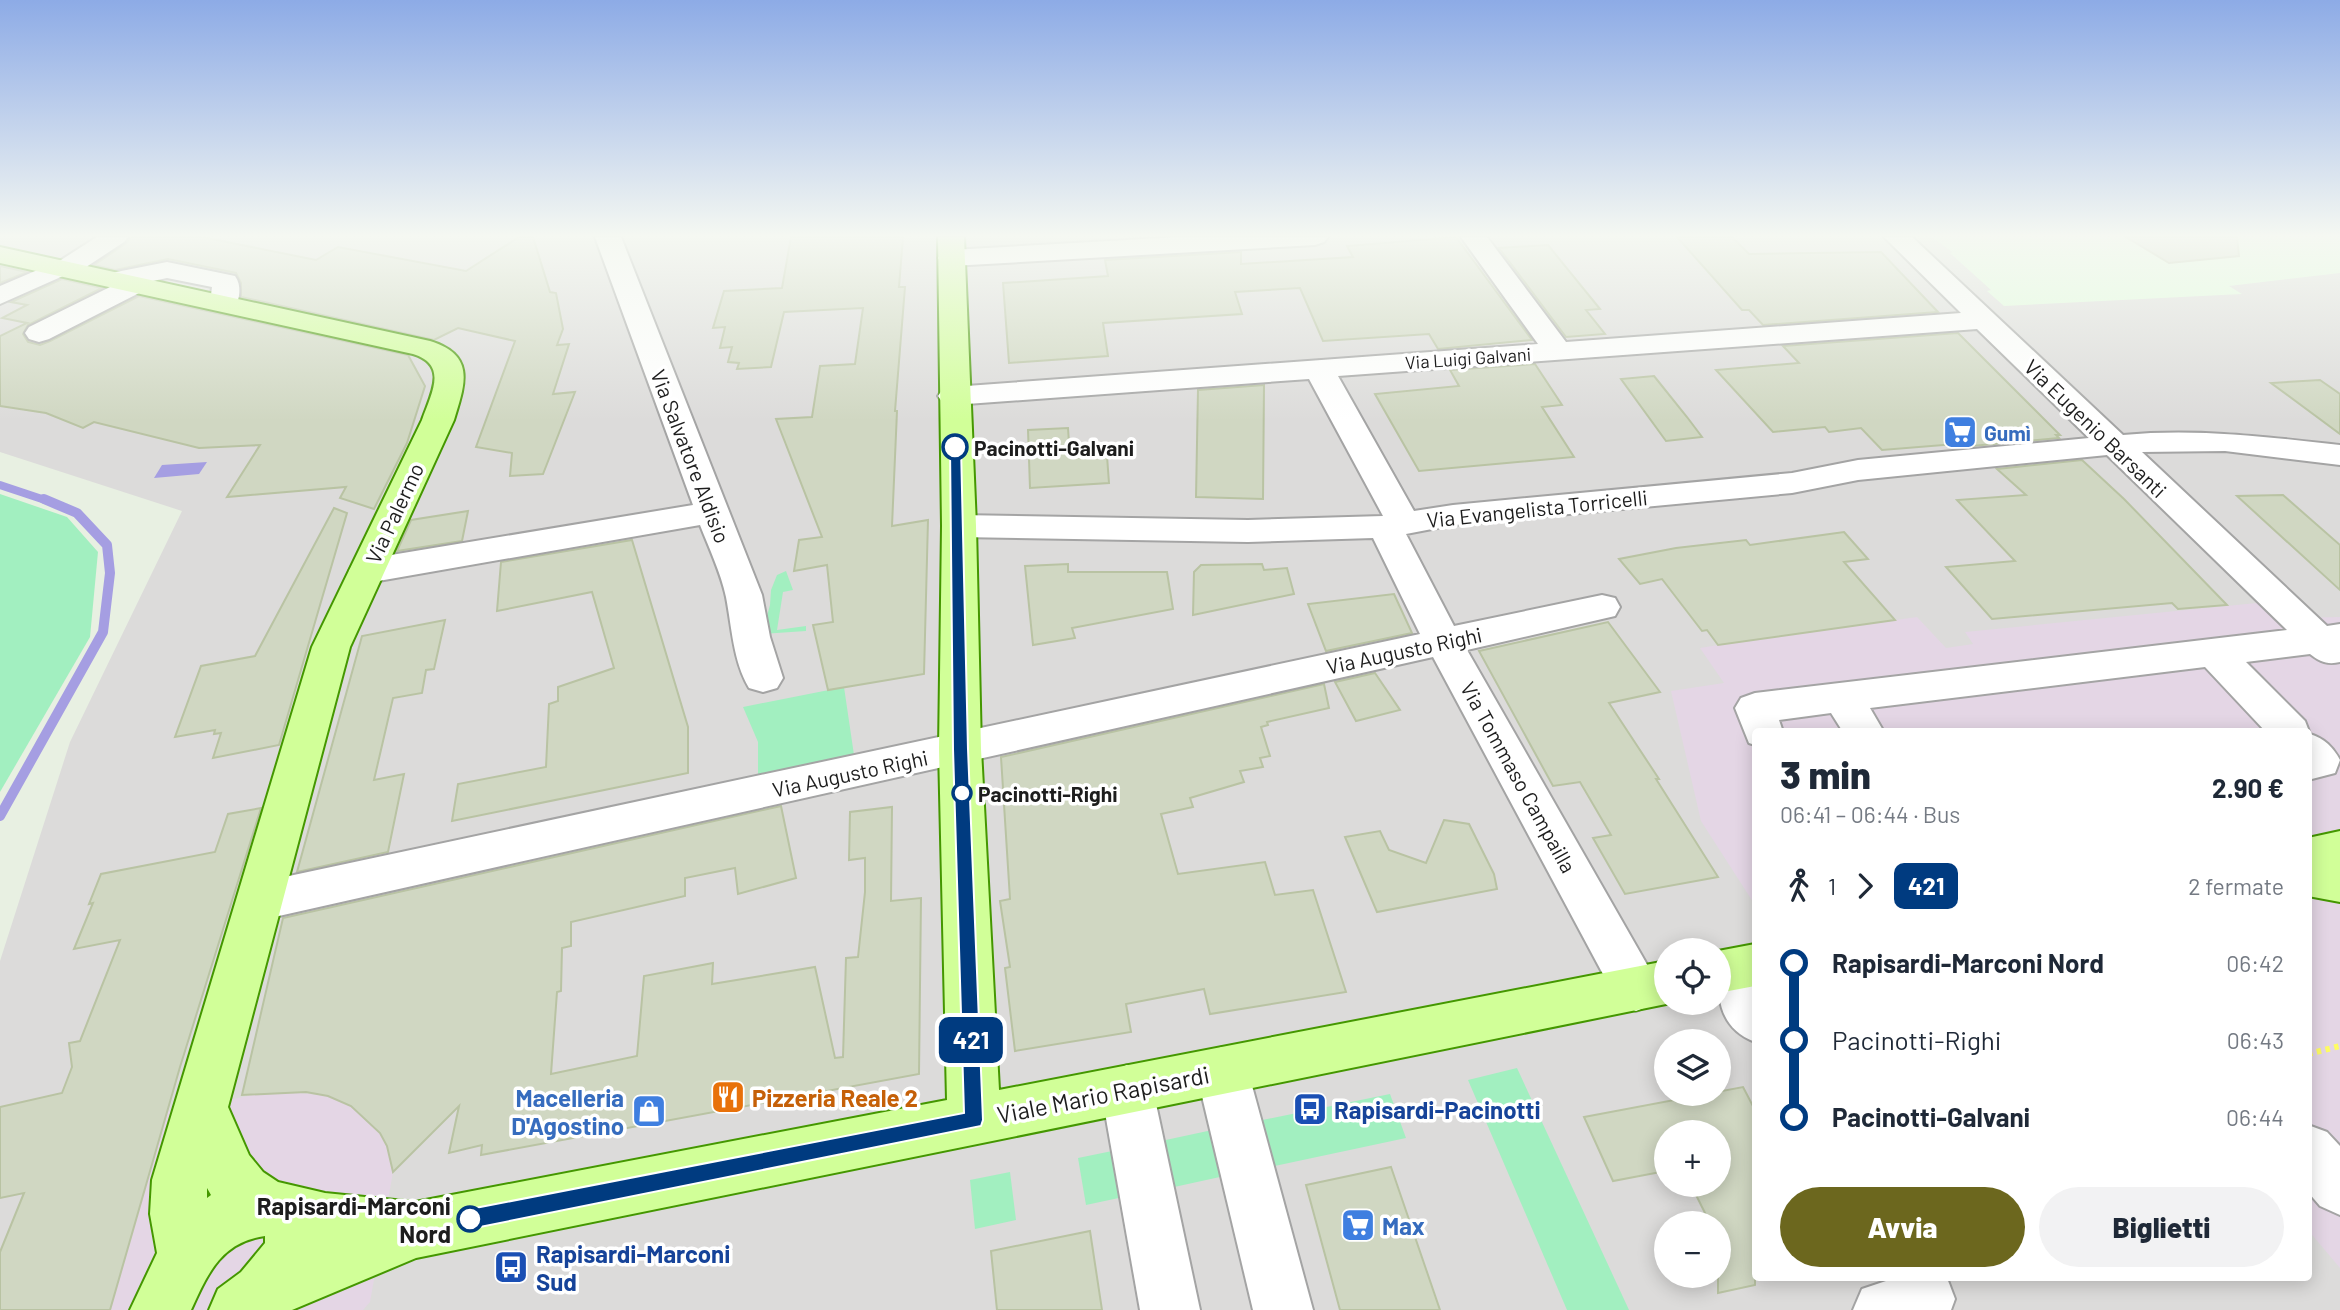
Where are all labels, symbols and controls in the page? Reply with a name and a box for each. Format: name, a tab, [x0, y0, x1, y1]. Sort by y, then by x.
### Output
street label: Via Luigi Galvani	[1404, 343, 1532, 373]
street label: Via Eugenio Barsanti	[2020, 354, 2172, 502]
street label: Via Salvatore Aldisio	[646, 366, 736, 546]
supermarket icon: Gumì	[1941, 413, 1979, 451]
place label: Gumì	[1984, 420, 2031, 445]
marker: Pacinotti-Galvani	[942, 434, 968, 460]
place label: Pacinotti-Galvani	[974, 435, 1134, 460]
street label: Via Palermo	[360, 459, 428, 567]
street label: Via Evangelista Torricelli	[1425, 484, 1649, 532]
street label: Via Augusto Righi	[1324, 621, 1484, 679]
street label: Via Tommaso Campailla	[1456, 677, 1582, 877]
street label: Via Augusto Righi	[770, 744, 930, 802]
text: 3 min	[1780, 751, 1871, 797]
text: 2.90 €	[2212, 772, 2284, 803]
place label: Pacinotti-Righi	[978, 781, 1118, 806]
marker: Pacinotti-Righi	[952, 783, 972, 803]
text: 06:41 – 06:44 · Bus	[1780, 800, 1960, 828]
icon: walk	[1780, 867, 1818, 905]
icon: forward	[1846, 867, 1884, 905]
text: 421	[1908, 871, 1944, 900]
text: 1	[1828, 872, 1836, 900]
text: 2 fermate	[2188, 872, 2284, 900]
map controls	[1654, 938, 1731, 1288]
button: locate	[1654, 938, 1731, 1015]
text: Rapisardi-Marconi Nord	[1832, 947, 2104, 978]
text: 06:42	[2226, 949, 2284, 977]
line badge: 421	[931, 1017, 1011, 1063]
text: Pacinotti-Righi	[1832, 1024, 2002, 1055]
text: 421	[953, 1025, 989, 1054]
text: 06:43	[2227, 1026, 2284, 1054]
button: layers	[1654, 1029, 1731, 1106]
street label: Viale Mario Rapisardi	[994, 1059, 1212, 1129]
restaurant icon: Pizzeria Reale 2	[709, 1078, 747, 1116]
place label: Macelleria D'Agostino	[511, 1083, 624, 1140]
place label: Pizzeria Reale 2	[752, 1083, 918, 1112]
bus stop icon: Rapisardi-Pacinotti	[1291, 1090, 1329, 1128]
shop icon: Macelleria D'Agostino	[630, 1092, 668, 1130]
place label: Rapisardi-Pacinotti	[1334, 1095, 1541, 1124]
text: Pacinotti-Galvani	[1832, 1101, 2030, 1132]
text: 06:44	[2226, 1103, 2284, 1131]
button: +	[1654, 1120, 1731, 1197]
button: Avvia	[1780, 1187, 2025, 1267]
button: Biglietti	[2039, 1187, 2284, 1267]
place label: Rapisardi-Marconi Nord	[257, 1191, 451, 1248]
marker: Rapisardi-Marconi Nord	[457, 1206, 483, 1232]
supermarket icon: Max	[1339, 1206, 1377, 1244]
place label: Max	[1382, 1211, 1425, 1240]
button: −	[1654, 1211, 1731, 1288]
place label: Rapisardi-Marconi Sud	[536, 1239, 730, 1296]
bus stop icon: Rapisardi-Marconi Sud	[492, 1248, 530, 1286]

